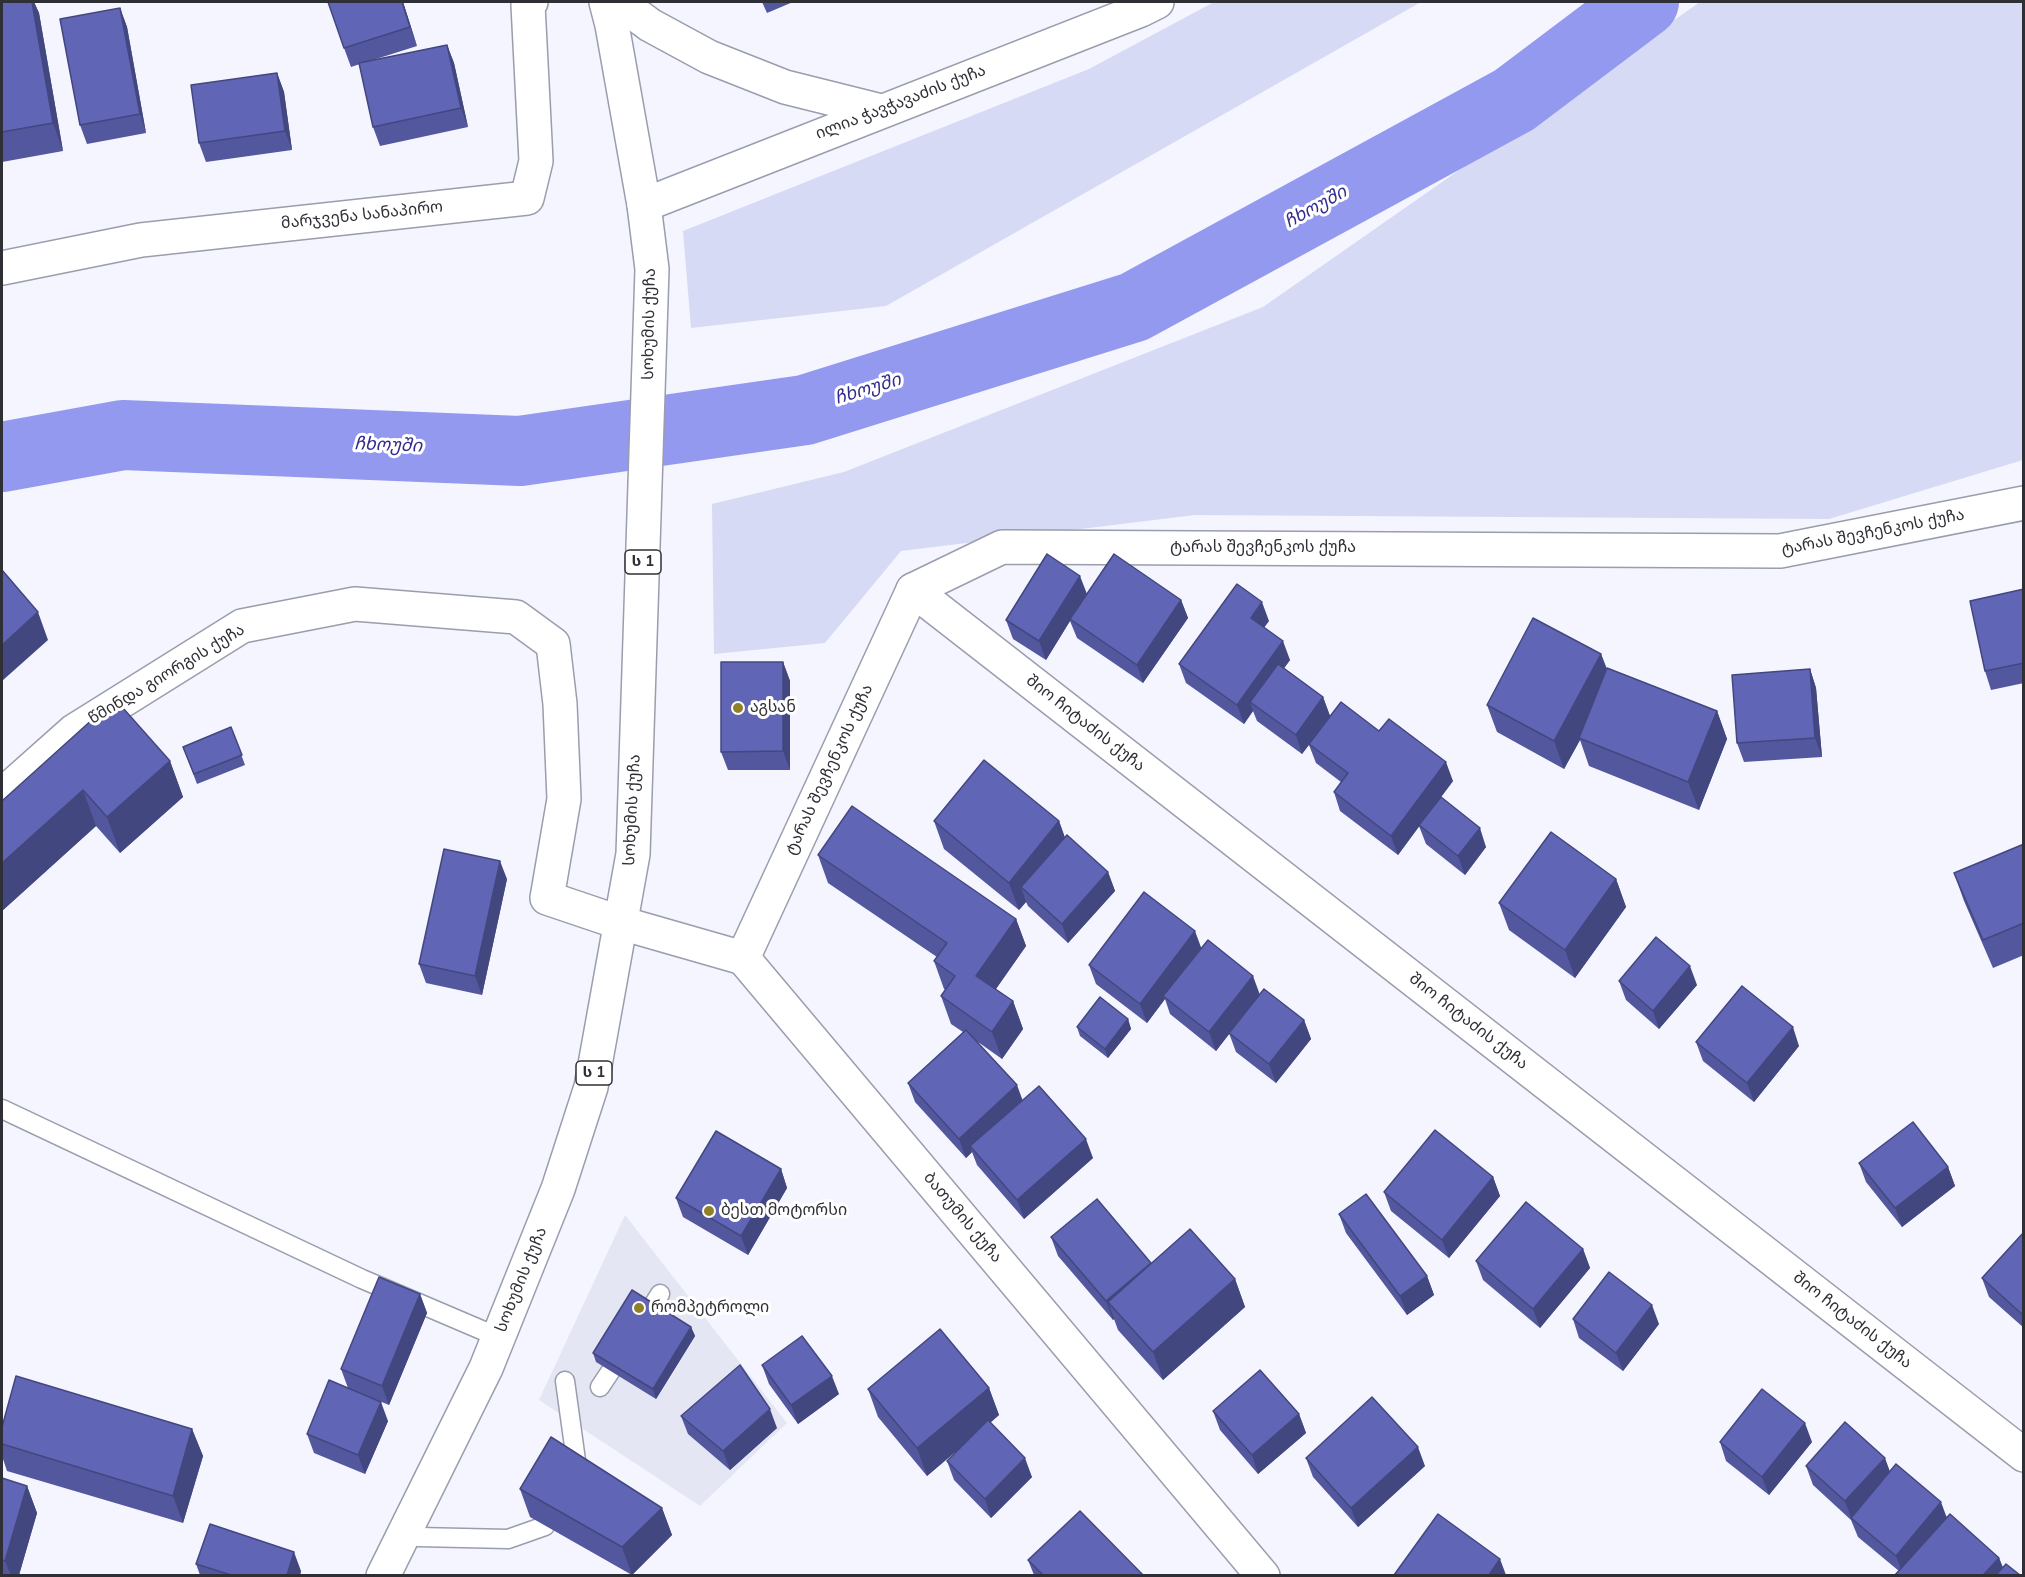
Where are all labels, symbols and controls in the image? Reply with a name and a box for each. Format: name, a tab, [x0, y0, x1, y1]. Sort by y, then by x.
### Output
street label: ილია ჭავჭავაძის ქუჩა	[813, 62, 989, 144]
water label: ჩხოუში	[1281, 182, 1351, 234]
street label: მარჯვენა სანაპირო	[280, 198, 444, 234]
street label: სოხუმის ქუჩა	[639, 268, 661, 380]
water label: ჩხოუში	[832, 370, 904, 410]
water label: ჩხოუში	[354, 434, 422, 458]
street label: ტარას შევჩენკოს ქუჩა	[1780, 506, 1966, 560]
street label: ტარას შევჩენკოს ქუჩა	[1170, 538, 1356, 558]
road number: ს 1	[625, 550, 661, 574]
street label: წმინდა გიორგის ქუჩა	[85, 621, 249, 729]
street label: შიო ჩიტაძის ქუჩა	[1022, 672, 1148, 776]
street label: ტარას შევჩენკოს ქუჩა	[782, 682, 878, 858]
place label: აგსან	[750, 698, 796, 718]
marker: აგსან	[731, 701, 745, 715]
street label: სოხუმის ქუჩა	[620, 754, 646, 866]
street label: შიო ჩიტაძის ქუჩა	[1405, 970, 1531, 1074]
road number: ს 1	[576, 1061, 612, 1085]
street label: ბათუმის ქუჩა	[919, 1169, 1005, 1267]
place label: ბესთ მოტორსი	[721, 1201, 847, 1221]
marker: ბესთ მოტორსი	[702, 1204, 716, 1218]
street label: სოხუმის ქუჩა	[492, 1225, 552, 1335]
street label: შიო ჩიტაძის ქუჩა	[1789, 1269, 1915, 1373]
place label: რომპეტროლი	[651, 1298, 769, 1318]
marker: რომპეტროლი	[632, 1301, 646, 1315]

